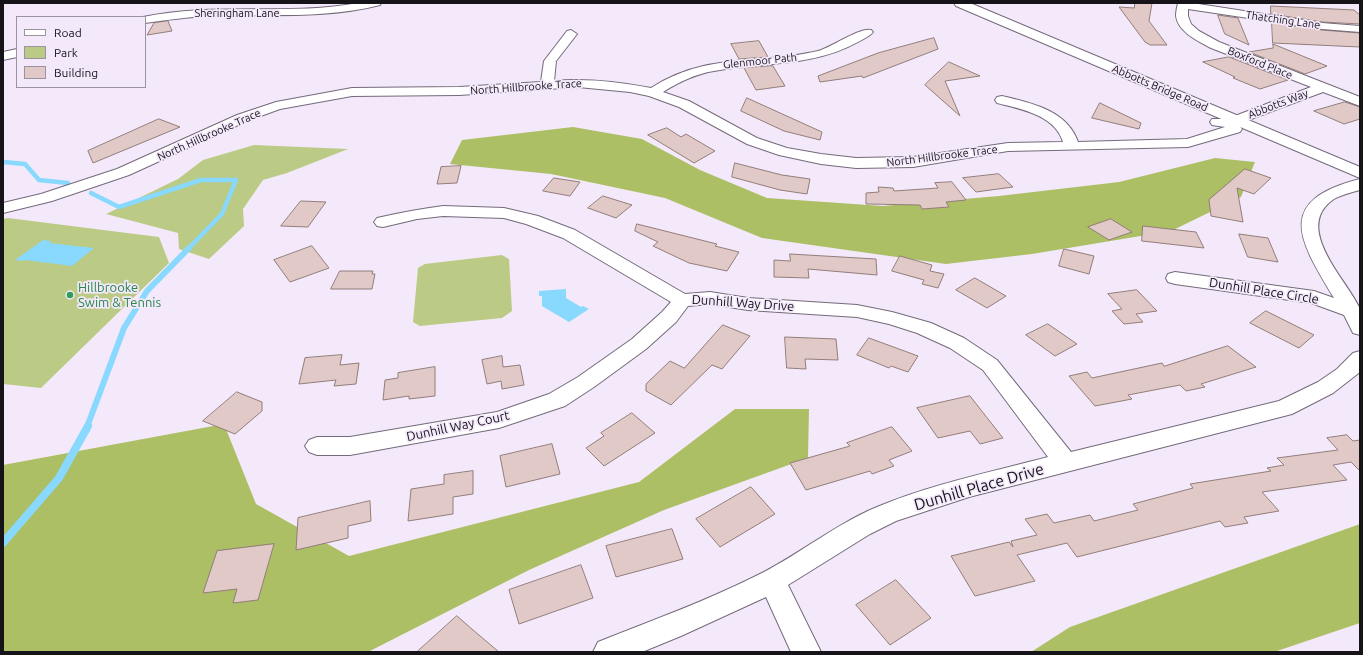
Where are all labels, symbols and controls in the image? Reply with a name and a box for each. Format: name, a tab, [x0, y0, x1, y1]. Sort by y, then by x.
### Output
street label: Sheringham Lane	[194, 6, 280, 20]
street label: Thatching Lane	[1245, 8, 1321, 32]
legend	[16, 16, 146, 88]
text: Road	[54, 26, 82, 39]
street label: Boxford Place	[1226, 44, 1294, 82]
text: Park	[54, 46, 78, 59]
street label: Glenmoor Path	[722, 51, 798, 71]
street label: Abbotts Bridge Road	[1110, 62, 1210, 114]
text: Building	[54, 66, 98, 79]
street label: North Hillbrooke Trace	[470, 77, 582, 97]
street label: Abbotts Way	[1246, 86, 1310, 122]
street label: North Hillbrooke Trace	[155, 106, 263, 164]
street label: North Hillbrooke Trace	[886, 143, 998, 169]
street label: Dunhill Place Circle	[1208, 275, 1320, 307]
place label: Hillbrooke Swim & Tennis	[78, 280, 161, 311]
marker: Hillbrooke Swim & Tennis	[65, 290, 75, 300]
street label: Dunhill Way Drive	[691, 292, 795, 314]
street label: Dunhill Way Court	[405, 407, 511, 445]
street label: Dunhill Place Drive	[912, 459, 1046, 515]

